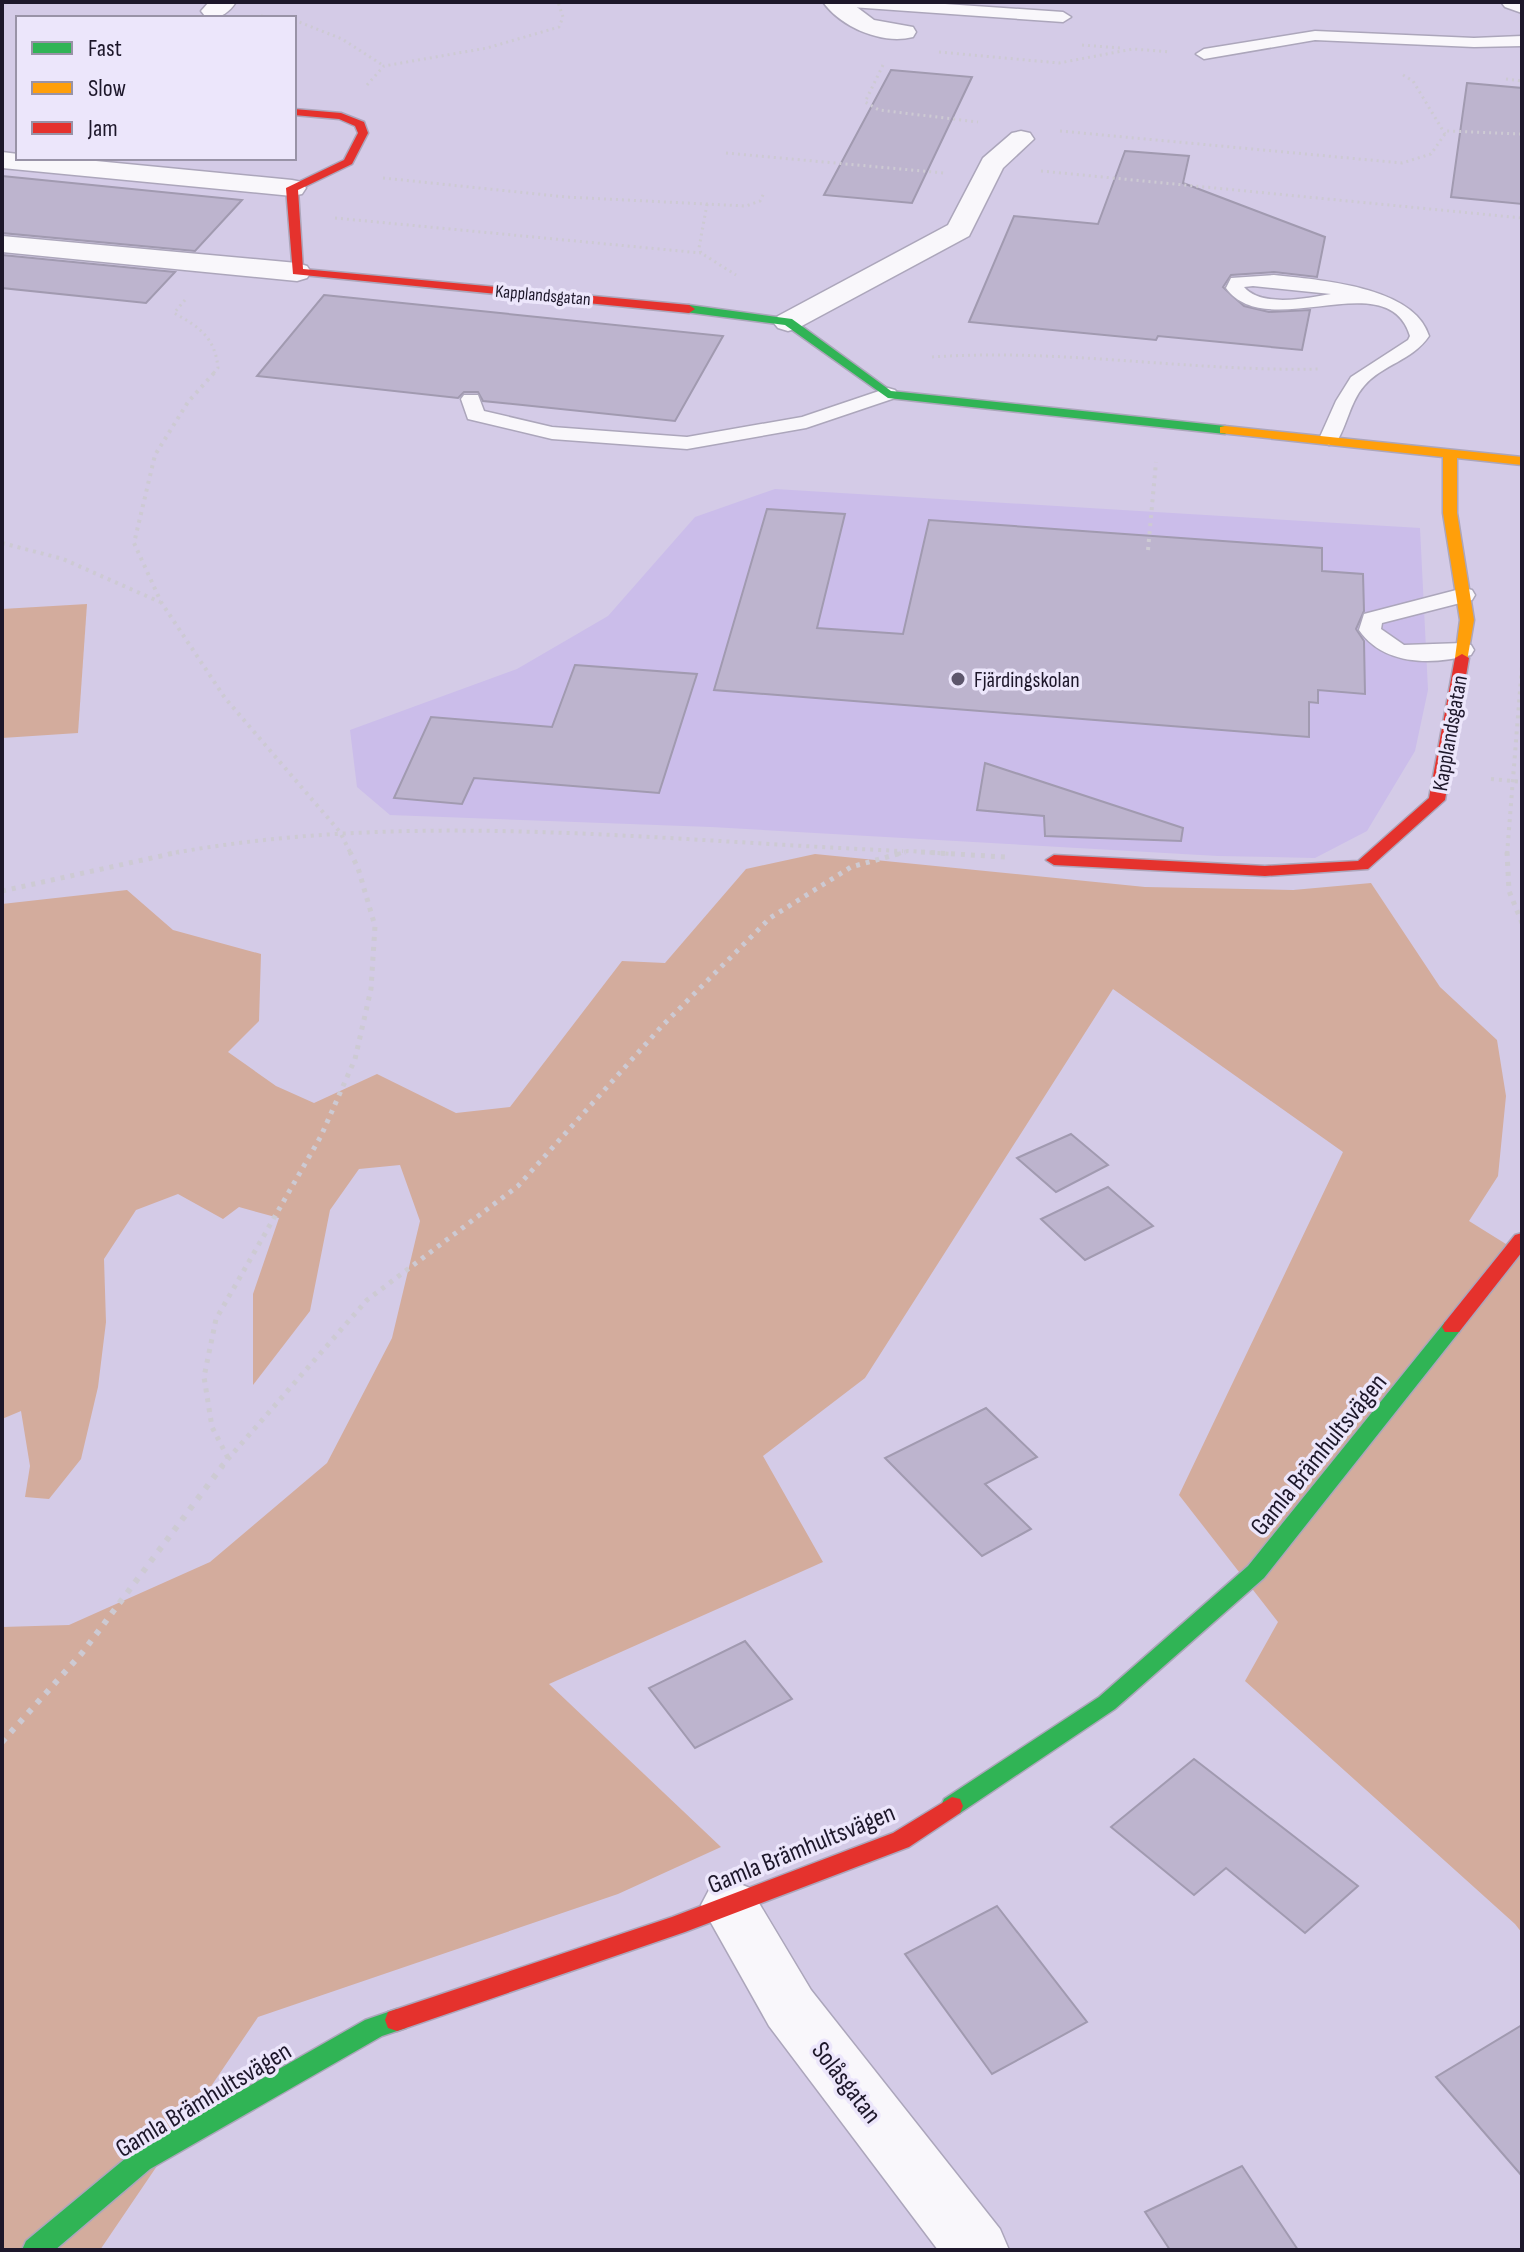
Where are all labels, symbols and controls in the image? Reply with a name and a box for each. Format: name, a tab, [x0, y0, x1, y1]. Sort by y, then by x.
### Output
legend	[16, 16, 296, 160]
text: Fast	[88, 34, 122, 63]
text: Slow	[88, 74, 126, 103]
text: Jam	[87, 114, 118, 143]
street label: Kapplandsgatan	[494, 281, 592, 310]
place label: Fjärdingskolan	[974, 667, 1080, 694]
marker: Fjärdingskolan	[949, 670, 967, 688]
street label: Kapplandsgatan	[1427, 673, 1474, 793]
street label: Gamla Brämhultsvägen	[1244, 1368, 1394, 1542]
street label: Gamla Brämhultsvägen	[703, 1798, 900, 1901]
street label: Gamla Brämhultsvägen	[110, 2036, 297, 2165]
street label: Solåsgatan	[804, 2036, 887, 2130]

